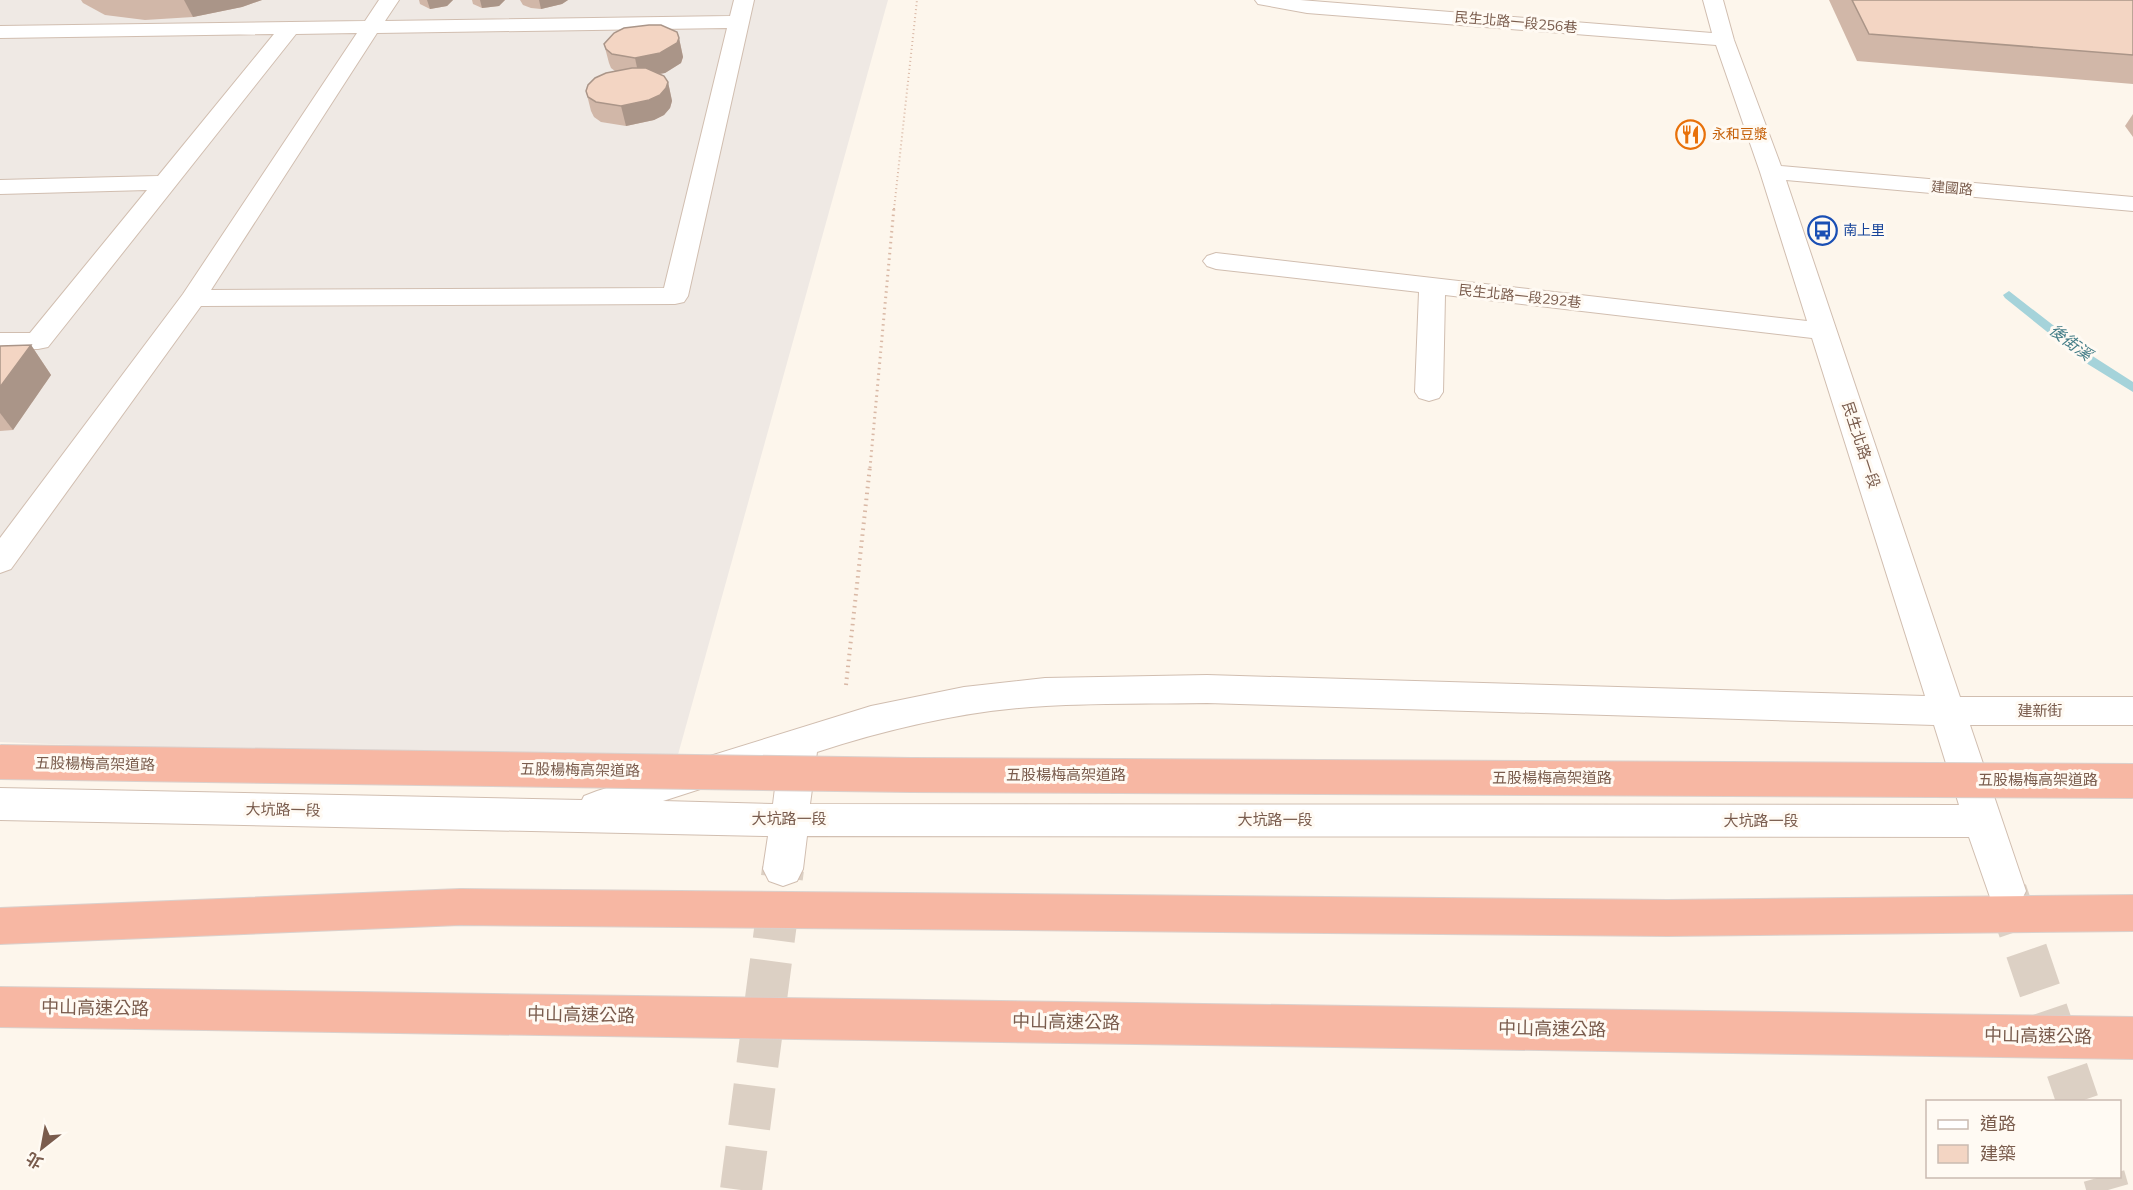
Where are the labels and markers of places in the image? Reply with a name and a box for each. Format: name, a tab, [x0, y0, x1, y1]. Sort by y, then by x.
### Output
restaurant icon: 永和豆漿	[1675, 118, 1707, 150]
place label: 永和豆漿	[1712, 125, 1768, 143]
bus stop icon: 南上里	[1806, 214, 1838, 246]
place label: 南上里	[1843, 221, 1885, 239]

